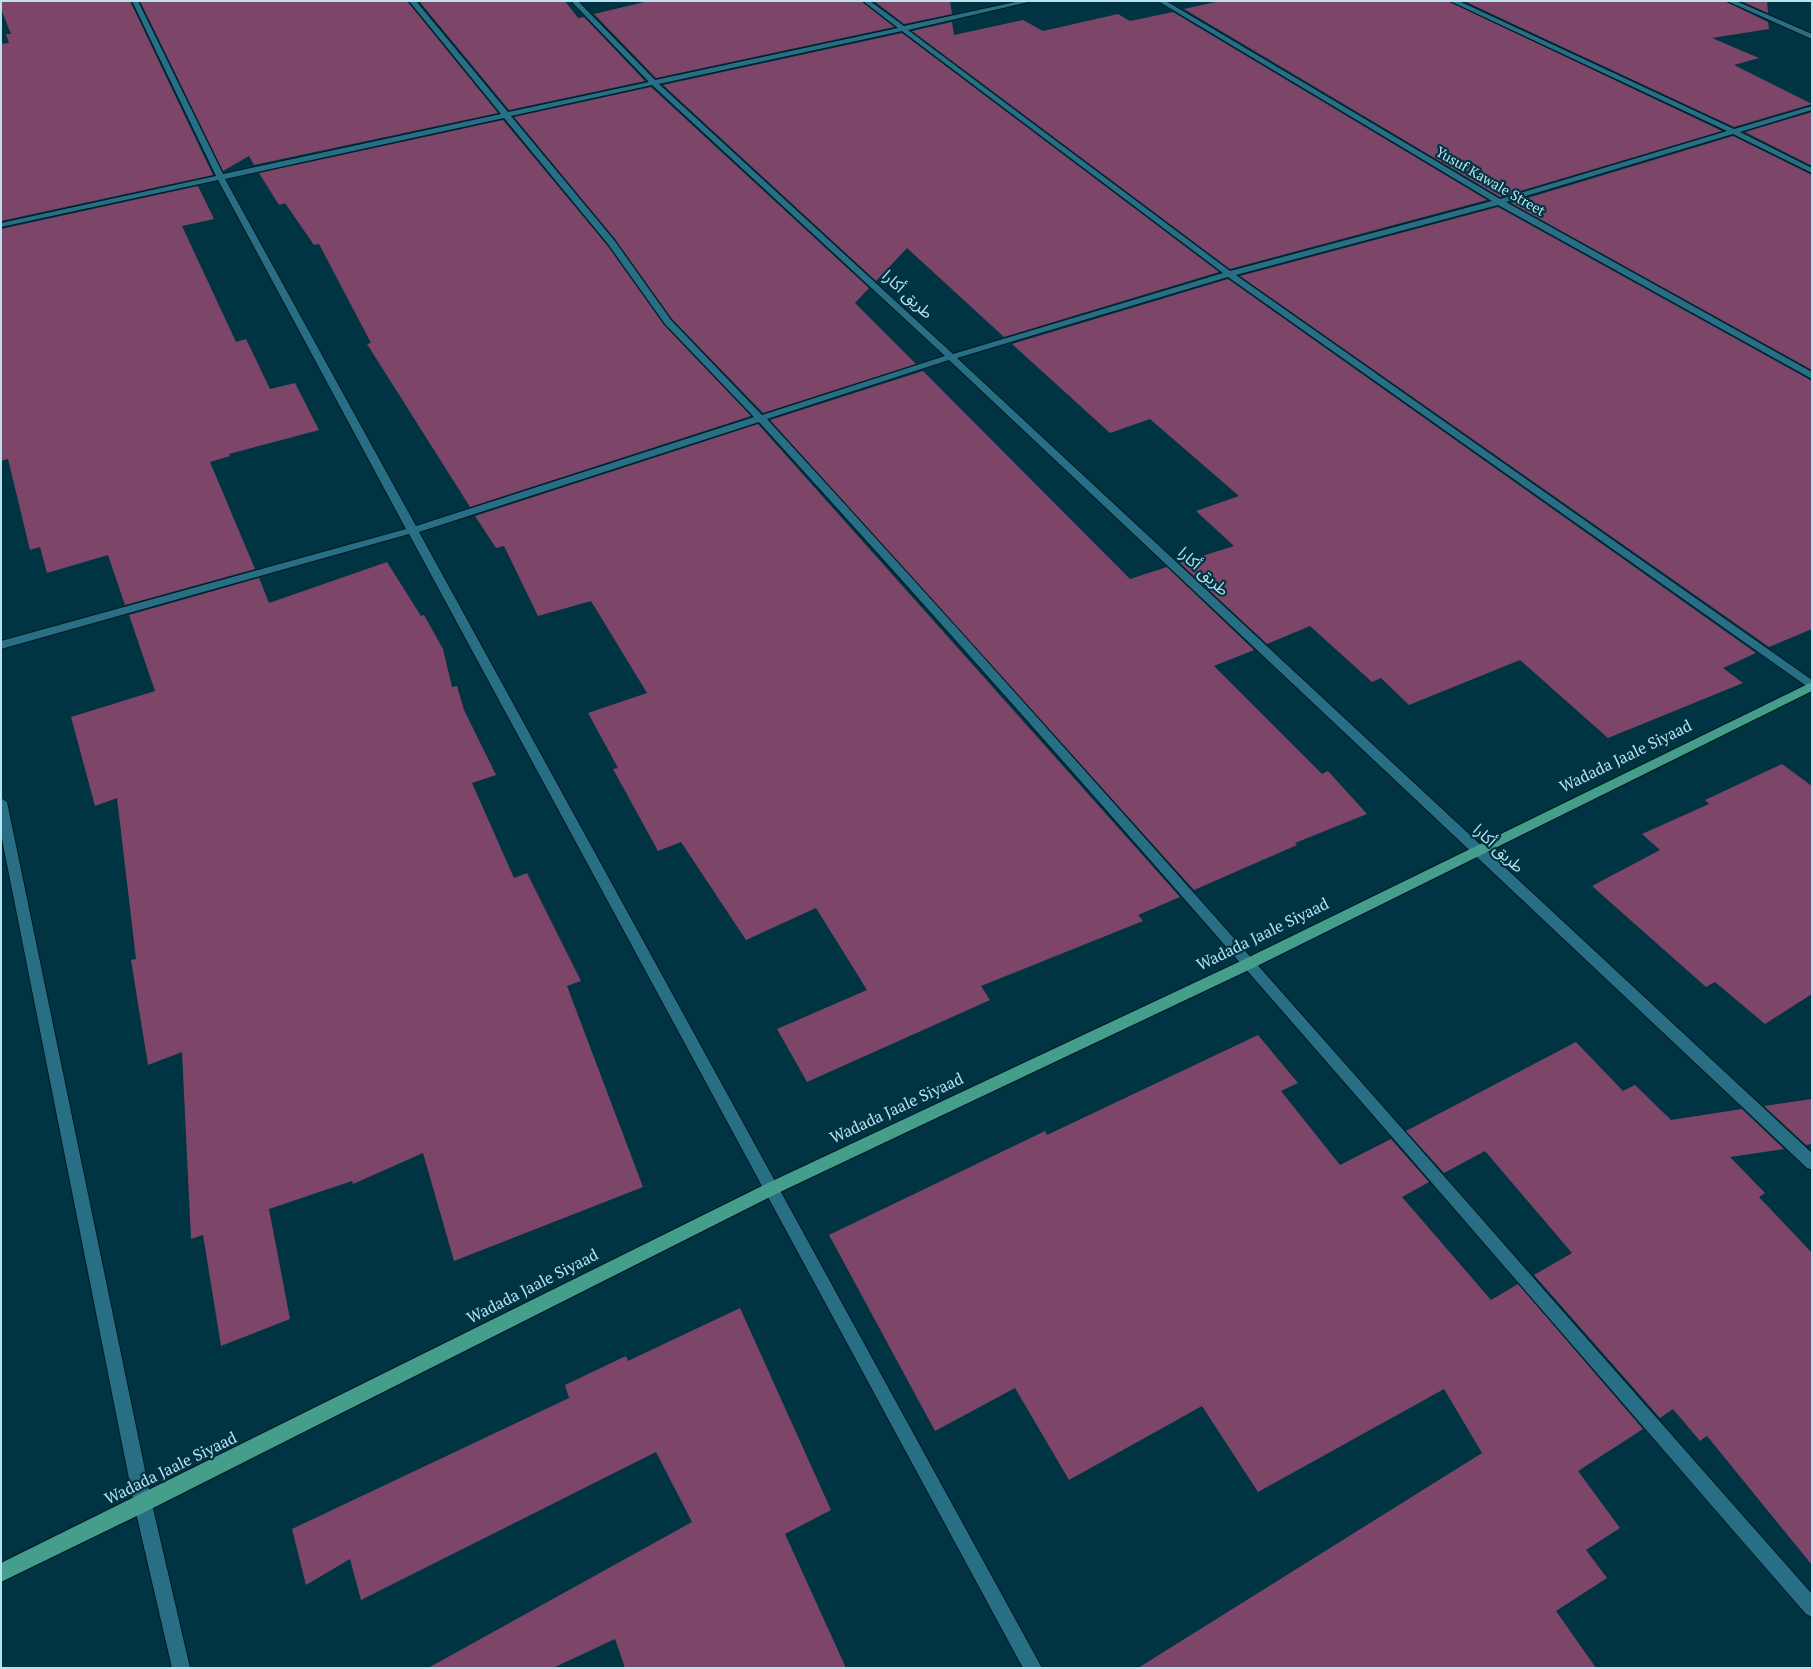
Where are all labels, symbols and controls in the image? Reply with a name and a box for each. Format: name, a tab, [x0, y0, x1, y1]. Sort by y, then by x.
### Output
street label: Yusuf Kawale Street	[1432, 144, 1548, 220]
street label: طريق أكارا	[878, 267, 936, 323]
street label: طريق أكارا	[1174, 544, 1232, 600]
street label: Wadada Jaale Siyaad	[1557, 717, 1695, 797]
street label: طريق أكارا	[1469, 821, 1527, 877]
street label: Wadada Jaale Siyaad	[1194, 895, 1332, 975]
street label: Wadada Jaale Siyaad	[827, 1070, 967, 1148]
street label: Wadada Jaale Siyaad	[464, 1246, 602, 1328]
street label: Wadada Jaale Siyaad	[102, 1429, 240, 1509]

